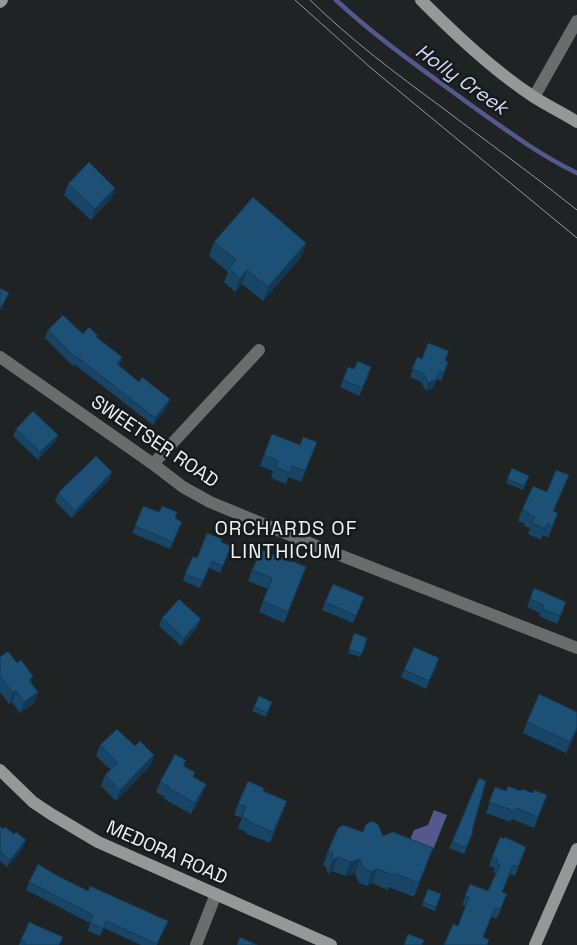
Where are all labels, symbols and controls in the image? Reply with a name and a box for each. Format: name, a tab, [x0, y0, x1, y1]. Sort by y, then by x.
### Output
water label: Holly Creek	[411, 38, 515, 122]
street label: SWEETSER ROAD	[86, 389, 224, 493]
district label: ORCHARDS OF LINTHICUM	[214, 515, 358, 564]
street label: MEDORA ROAD	[102, 814, 232, 890]

